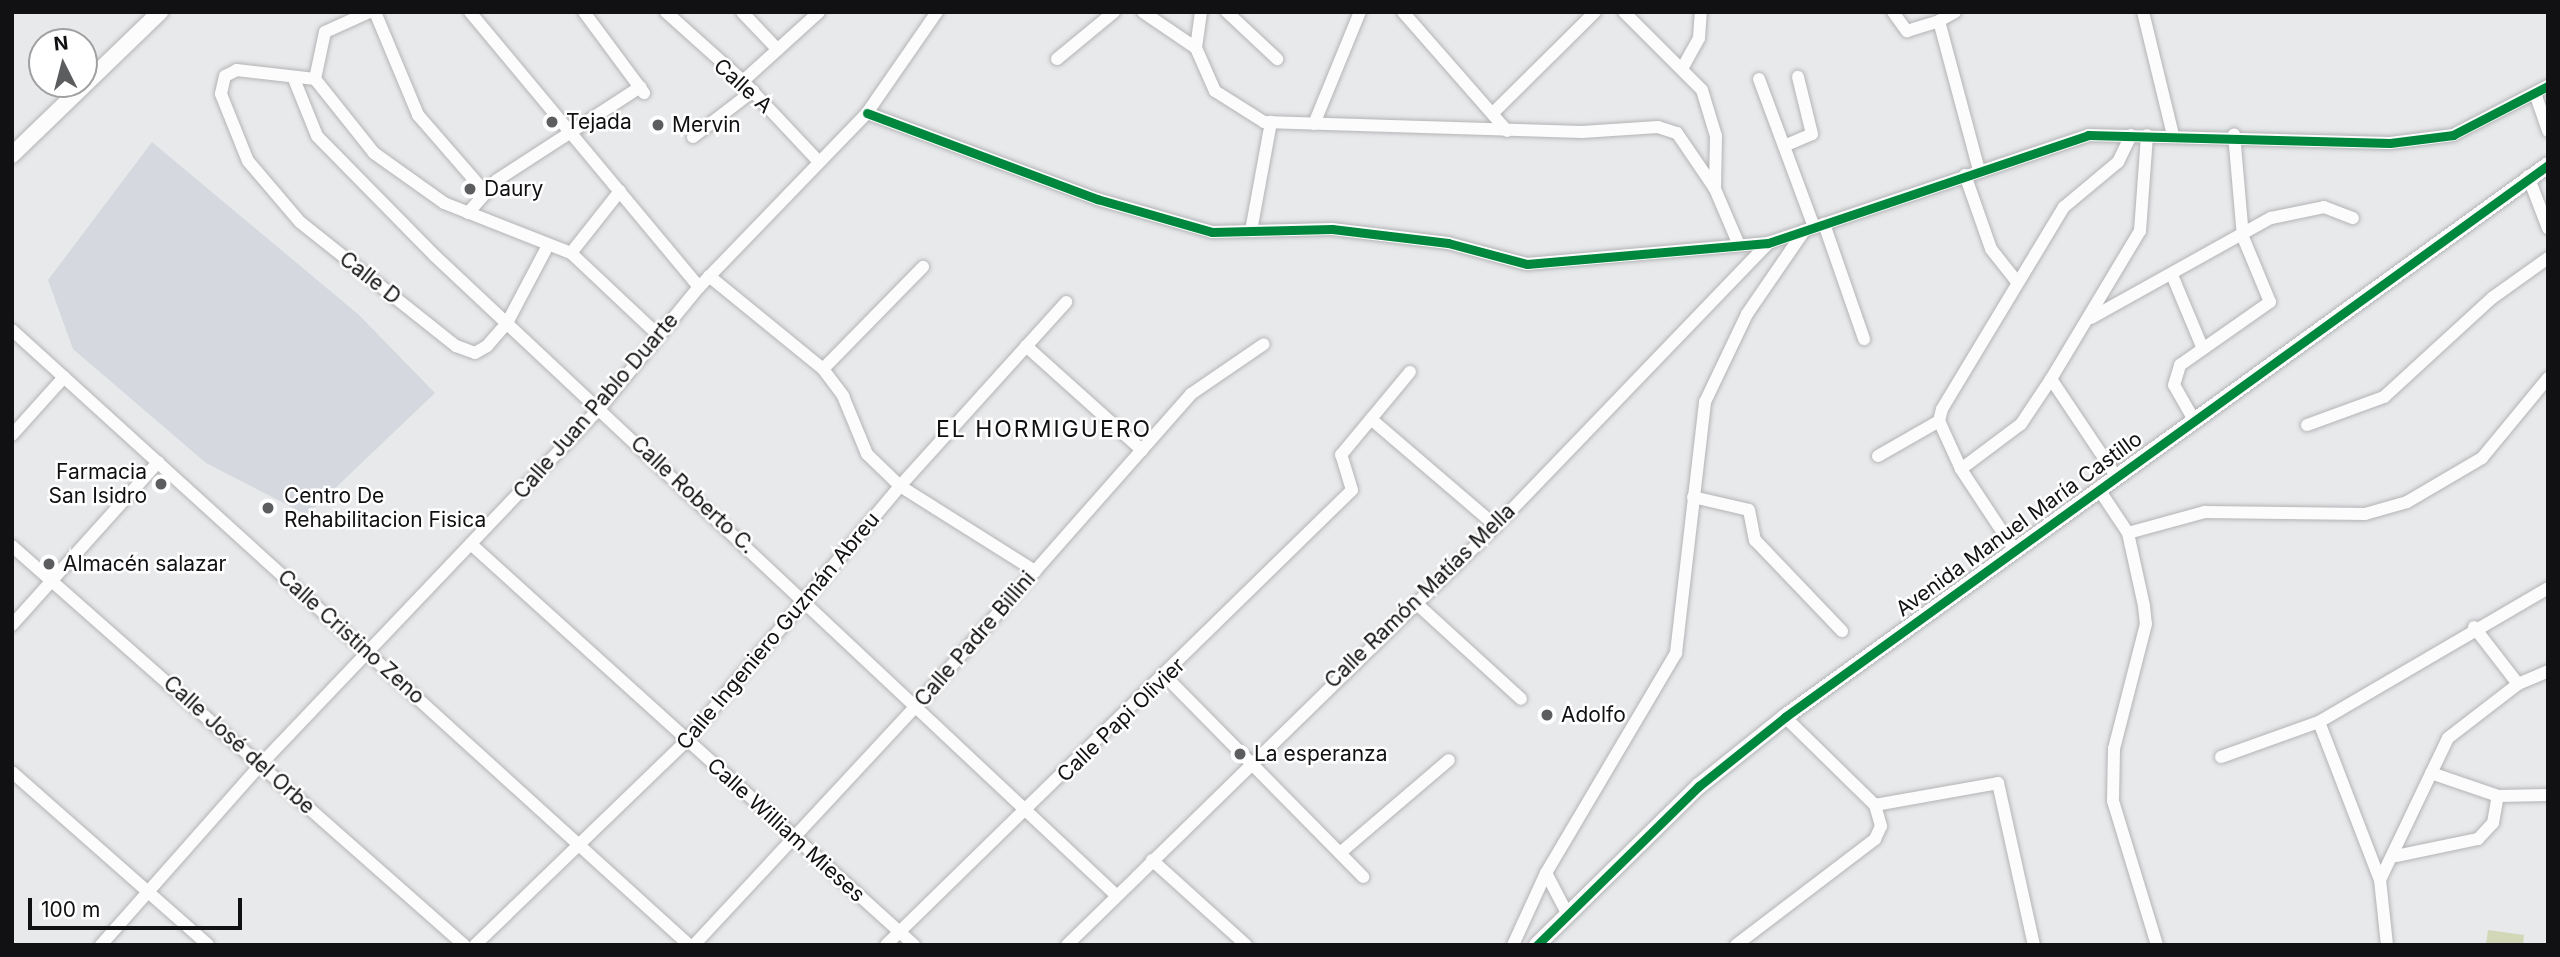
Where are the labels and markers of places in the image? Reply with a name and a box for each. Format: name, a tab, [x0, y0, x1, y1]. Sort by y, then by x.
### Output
place label: Tejada	[566, 109, 632, 135]
place label: Mervin	[672, 112, 741, 138]
marker: Tejada	[544, 114, 560, 130]
marker: Mervin	[650, 117, 666, 133]
place label: Daury	[484, 176, 543, 202]
marker: Daury	[462, 181, 478, 197]
place label: Farmacia San Isidro	[49, 459, 147, 509]
marker: Farmacia San Isidro	[153, 476, 169, 492]
place label: Centro De Rehabilitacion Fisica	[284, 483, 486, 533]
marker: Centro De Rehabilitacion Fisica	[258, 498, 278, 518]
place label: Almacén salazar	[63, 551, 226, 577]
marker: Almacén salazar	[41, 556, 57, 572]
place label: Adolfo	[1561, 702, 1626, 728]
marker: Adolfo	[1539, 707, 1555, 723]
place label: La esperanza	[1254, 741, 1387, 767]
marker: La esperanza	[1232, 746, 1248, 762]

